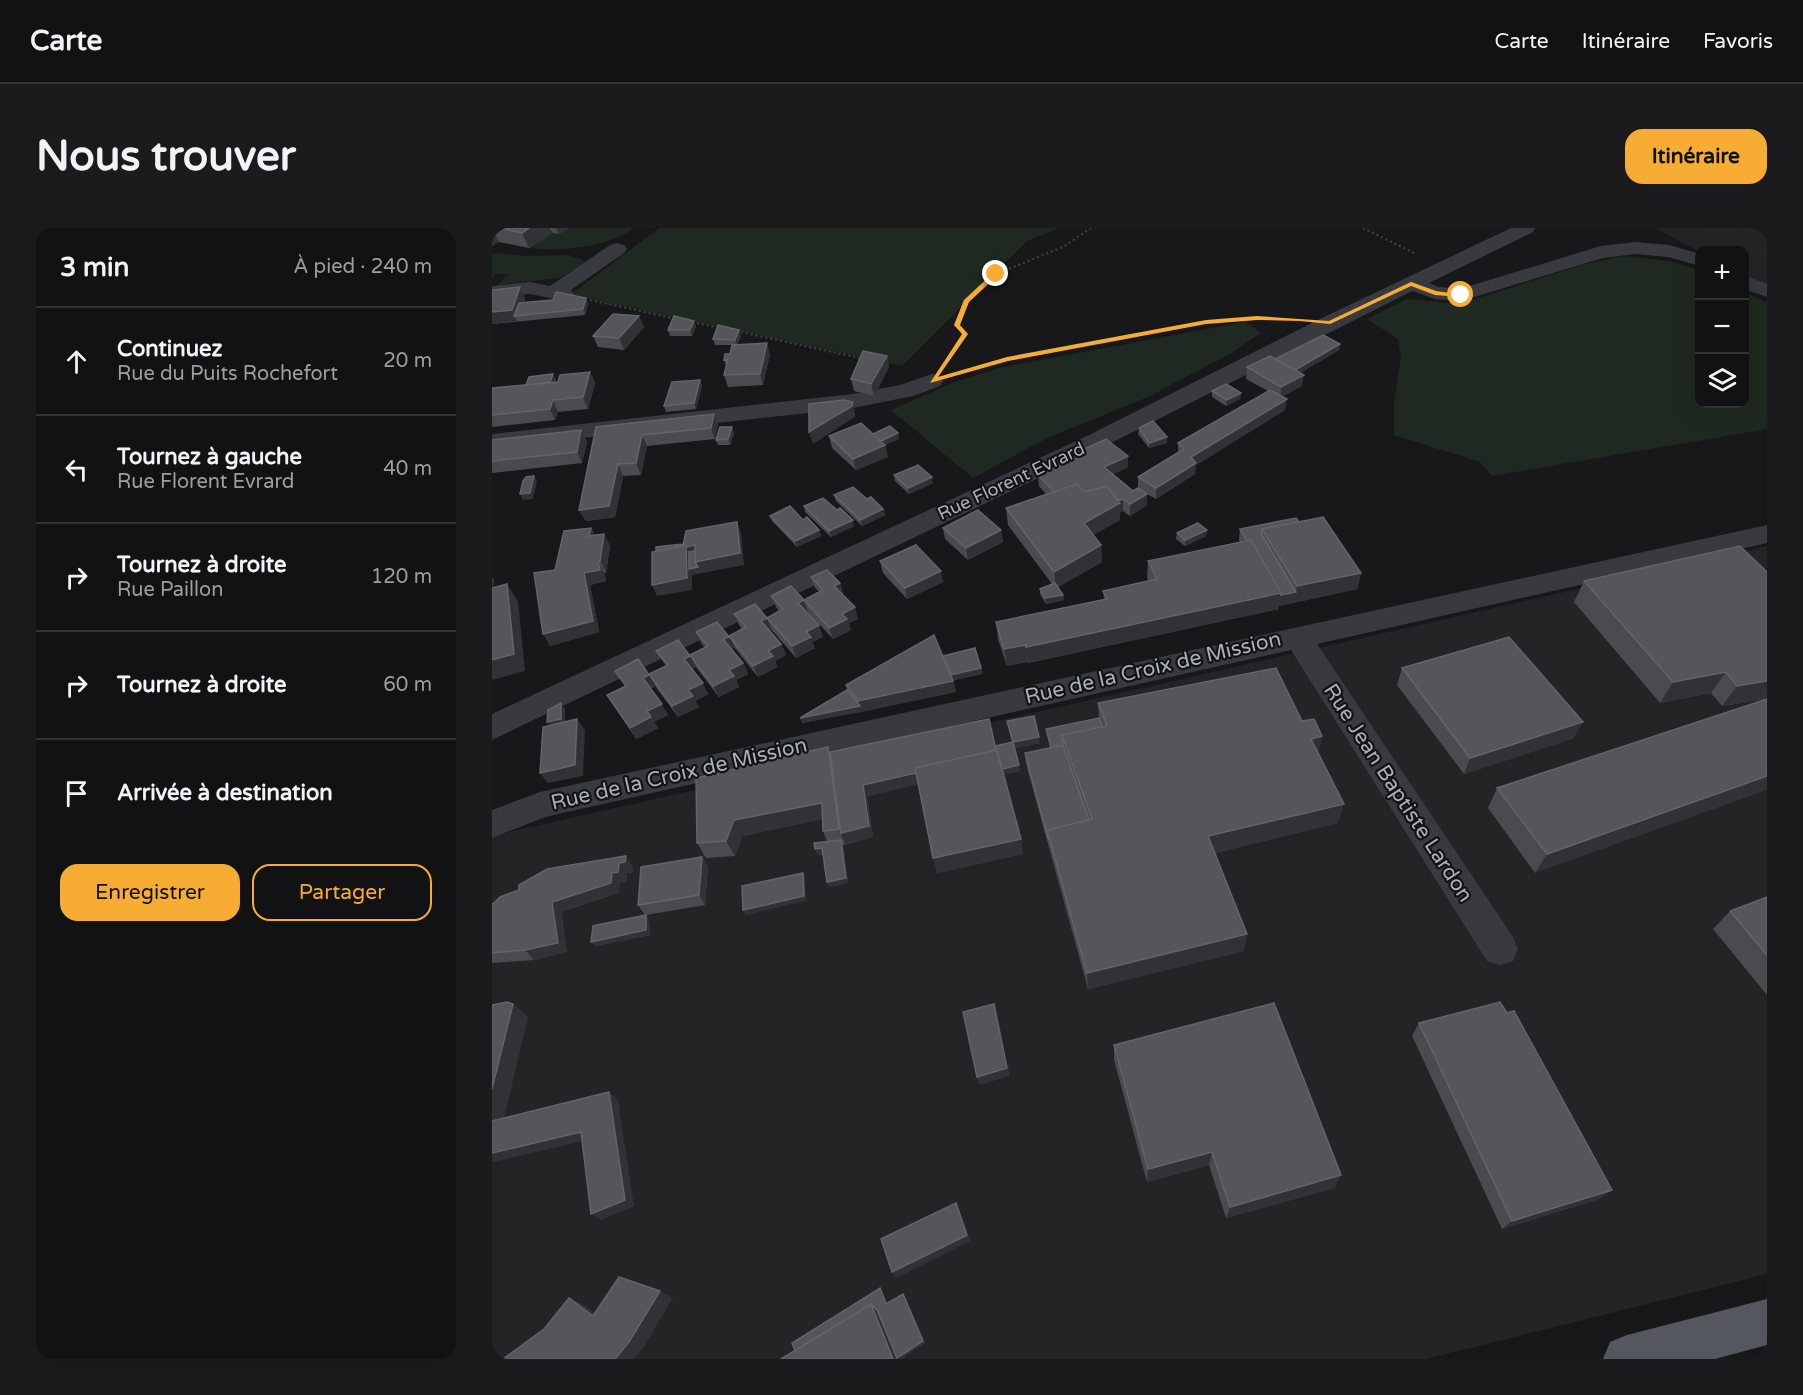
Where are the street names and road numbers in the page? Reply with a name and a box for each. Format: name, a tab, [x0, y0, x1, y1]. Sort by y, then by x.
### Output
street label: Rue Florent Evrard	[934, 437, 1088, 525]
street label: Rue de la Croix de Mission	[1023, 626, 1283, 710]
street label: Rue Jean Baptiste Lardon	[1318, 679, 1478, 907]
street label: Rue de la Croix de Mission	[549, 732, 809, 816]

